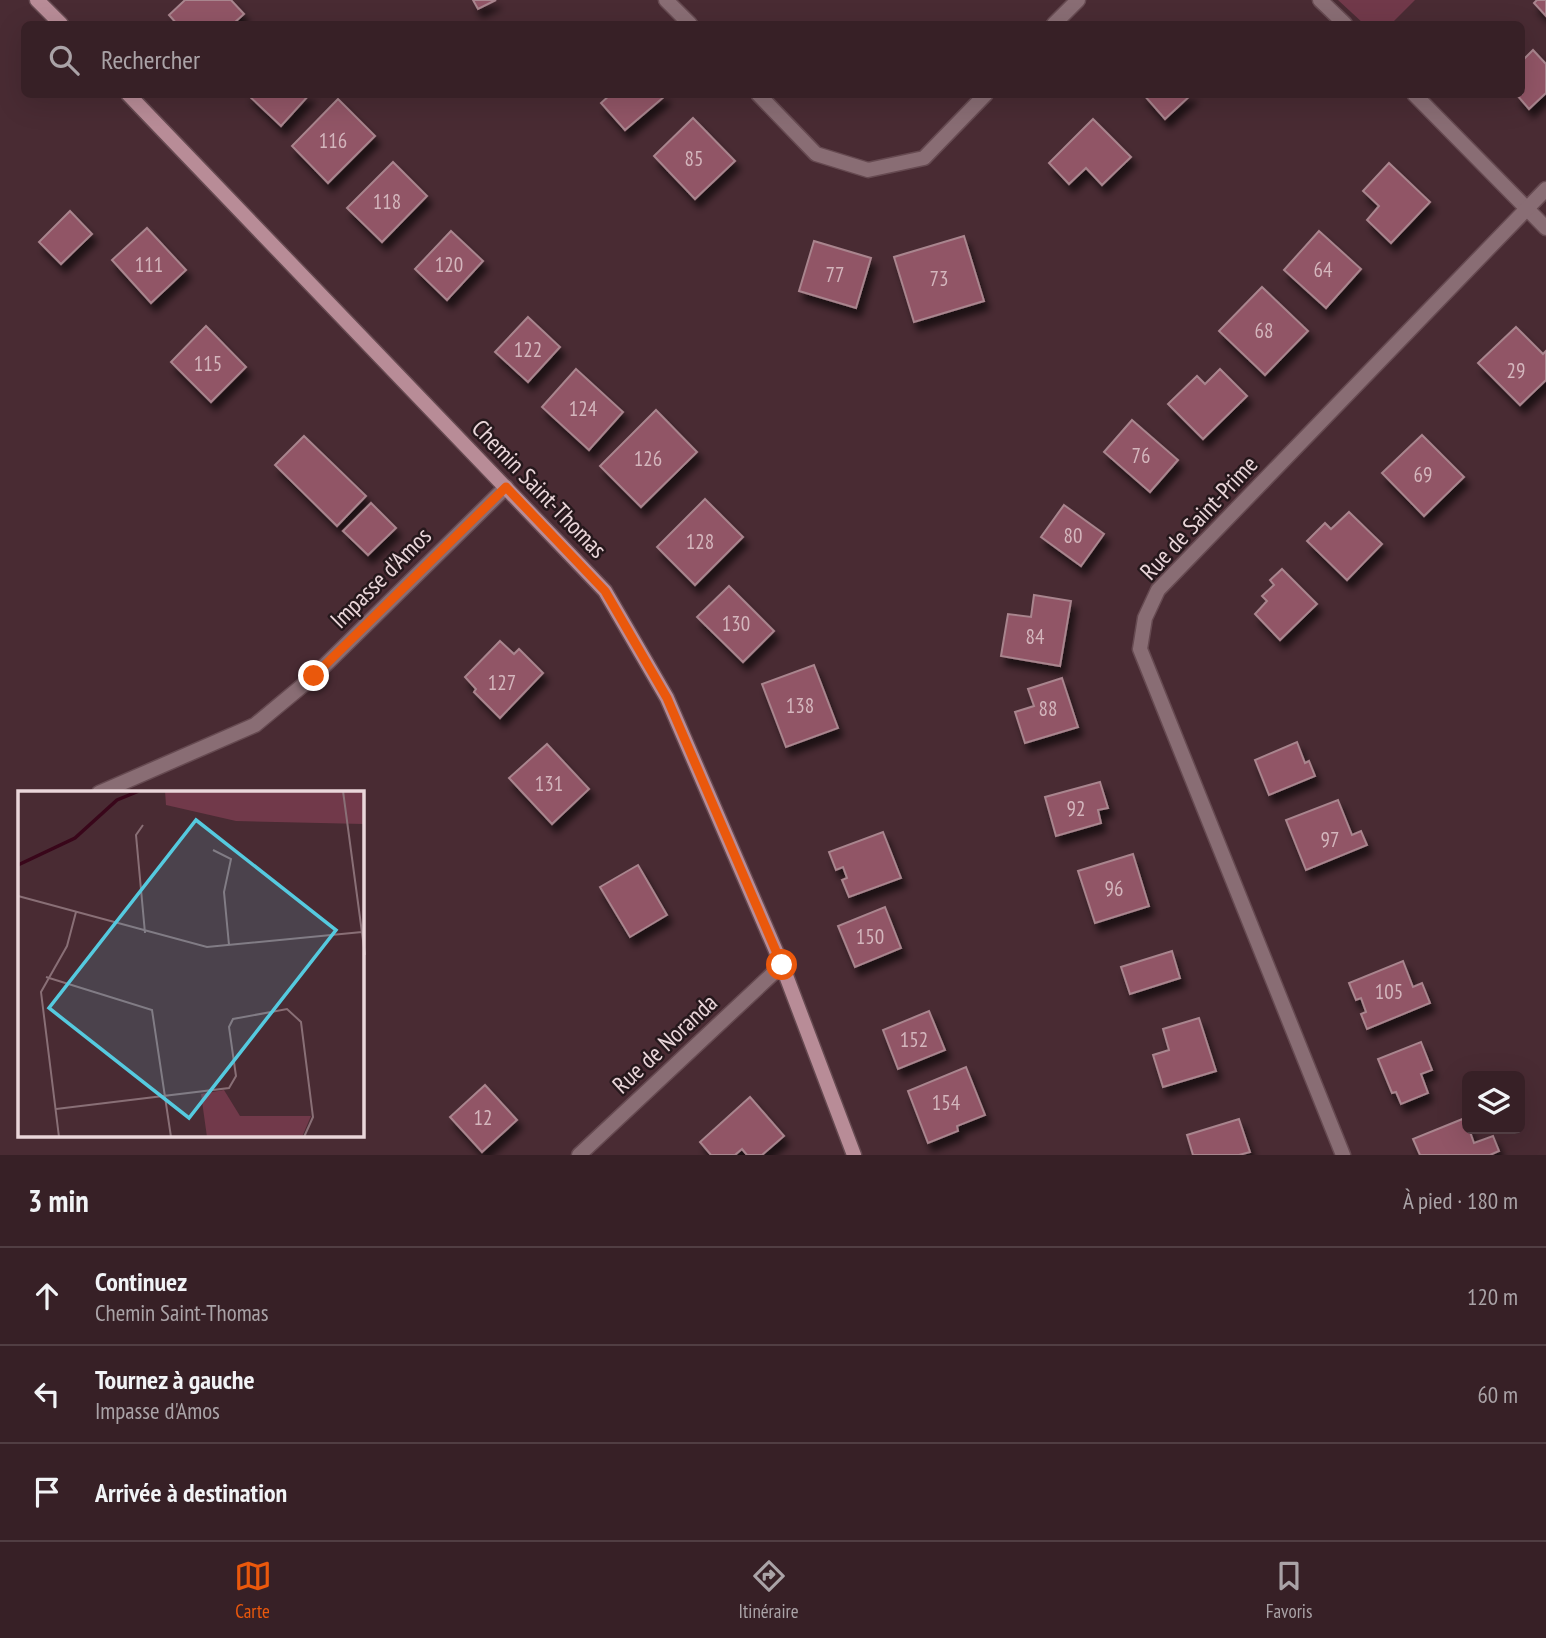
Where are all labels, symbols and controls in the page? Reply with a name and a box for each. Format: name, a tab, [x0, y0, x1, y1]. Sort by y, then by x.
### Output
search box	[21, 21, 1525, 98]
icon: search	[45, 41, 83, 79]
text: Rechercher	[101, 43, 200, 76]
house number: 116	[319, 127, 347, 154]
house number: 85	[685, 145, 703, 172]
house number: 118	[373, 188, 401, 215]
house number: 111	[135, 251, 163, 278]
house number: 120	[435, 251, 463, 278]
house number: 64	[1314, 256, 1333, 283]
house number: 77	[826, 261, 844, 288]
house number: 73	[930, 265, 948, 292]
house number: 68	[1255, 317, 1273, 344]
house number: 122	[514, 336, 542, 363]
house number: 115	[194, 350, 222, 377]
house number: 29	[1507, 357, 1525, 384]
house number: 124	[569, 395, 598, 422]
street label: Chemin Saint-Thomas	[465, 413, 613, 565]
house number: 76	[1132, 442, 1150, 469]
house number: 126	[634, 445, 662, 472]
street label: Rue de Saint-Prime	[1133, 449, 1264, 586]
house number: 69	[1414, 461, 1432, 488]
street label: Impasse d'Amos	[324, 521, 438, 635]
house number: 80	[1064, 522, 1082, 549]
house number: 128	[686, 528, 714, 555]
house number: 130	[722, 610, 750, 637]
house number: 84	[1026, 623, 1045, 650]
route end	[298, 660, 329, 691]
house number: 127	[488, 669, 516, 696]
house number: 138	[786, 692, 814, 719]
house number: 88	[1039, 695, 1057, 722]
house number: 131	[535, 770, 563, 797]
inset map	[18, 791, 364, 1138]
house number: 92	[1067, 795, 1085, 822]
house number: 97	[1321, 826, 1339, 853]
house number: 96	[1105, 875, 1123, 902]
house number: 150	[856, 923, 884, 950]
route start	[766, 949, 797, 980]
house number: 105	[1375, 978, 1403, 1005]
street label: Rue de Noranda	[606, 987, 724, 1100]
house number: 152	[900, 1026, 928, 1053]
map controls	[1462, 1071, 1525, 1134]
button: layers	[1462, 1071, 1525, 1134]
house number: 154	[932, 1089, 961, 1116]
house number: 12	[474, 1104, 492, 1131]
text: 3 min	[28, 1181, 89, 1220]
text: À pied · 180 m	[1403, 1186, 1518, 1215]
text: Continuez	[95, 1265, 187, 1298]
icon: ahead	[28, 1277, 66, 1315]
text: 120 m	[1467, 1282, 1518, 1311]
text: Chemin Saint-Thomas	[95, 1298, 269, 1327]
text: Tournez à gauche	[95, 1363, 255, 1396]
icon: left	[28, 1375, 66, 1413]
text: 60 m	[1477, 1380, 1518, 1409]
text: Impasse d'Amos	[95, 1396, 220, 1425]
icon: arrive	[28, 1473, 66, 1511]
text: Arrivée à destination	[95, 1476, 287, 1509]
tab: Carte	[234, 1557, 272, 1623]
tab: Itinéraire	[739, 1557, 799, 1623]
tab: Favoris	[1266, 1557, 1312, 1623]

